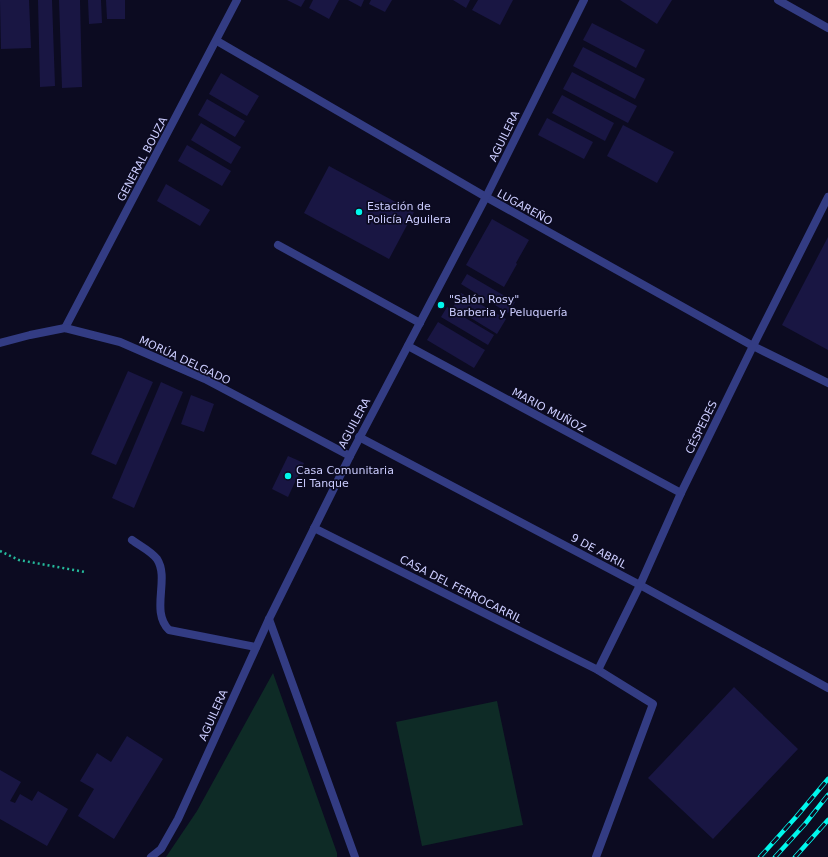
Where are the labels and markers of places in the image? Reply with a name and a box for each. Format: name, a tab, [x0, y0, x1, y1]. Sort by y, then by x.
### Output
place label: Estación de Policía Aguilera	[367, 200, 451, 226]
marker: Estación de Policía Aguilera	[354, 207, 364, 217]
place label: "Salón Rosy" Barberia y Peluquería	[449, 293, 567, 319]
marker: "Salón Rosy" Barberia y Peluquería	[436, 300, 446, 310]
place label: Casa Comunitaria El Tanque	[296, 464, 394, 490]
marker: Casa Comunitaria El Tanque	[283, 471, 293, 481]

